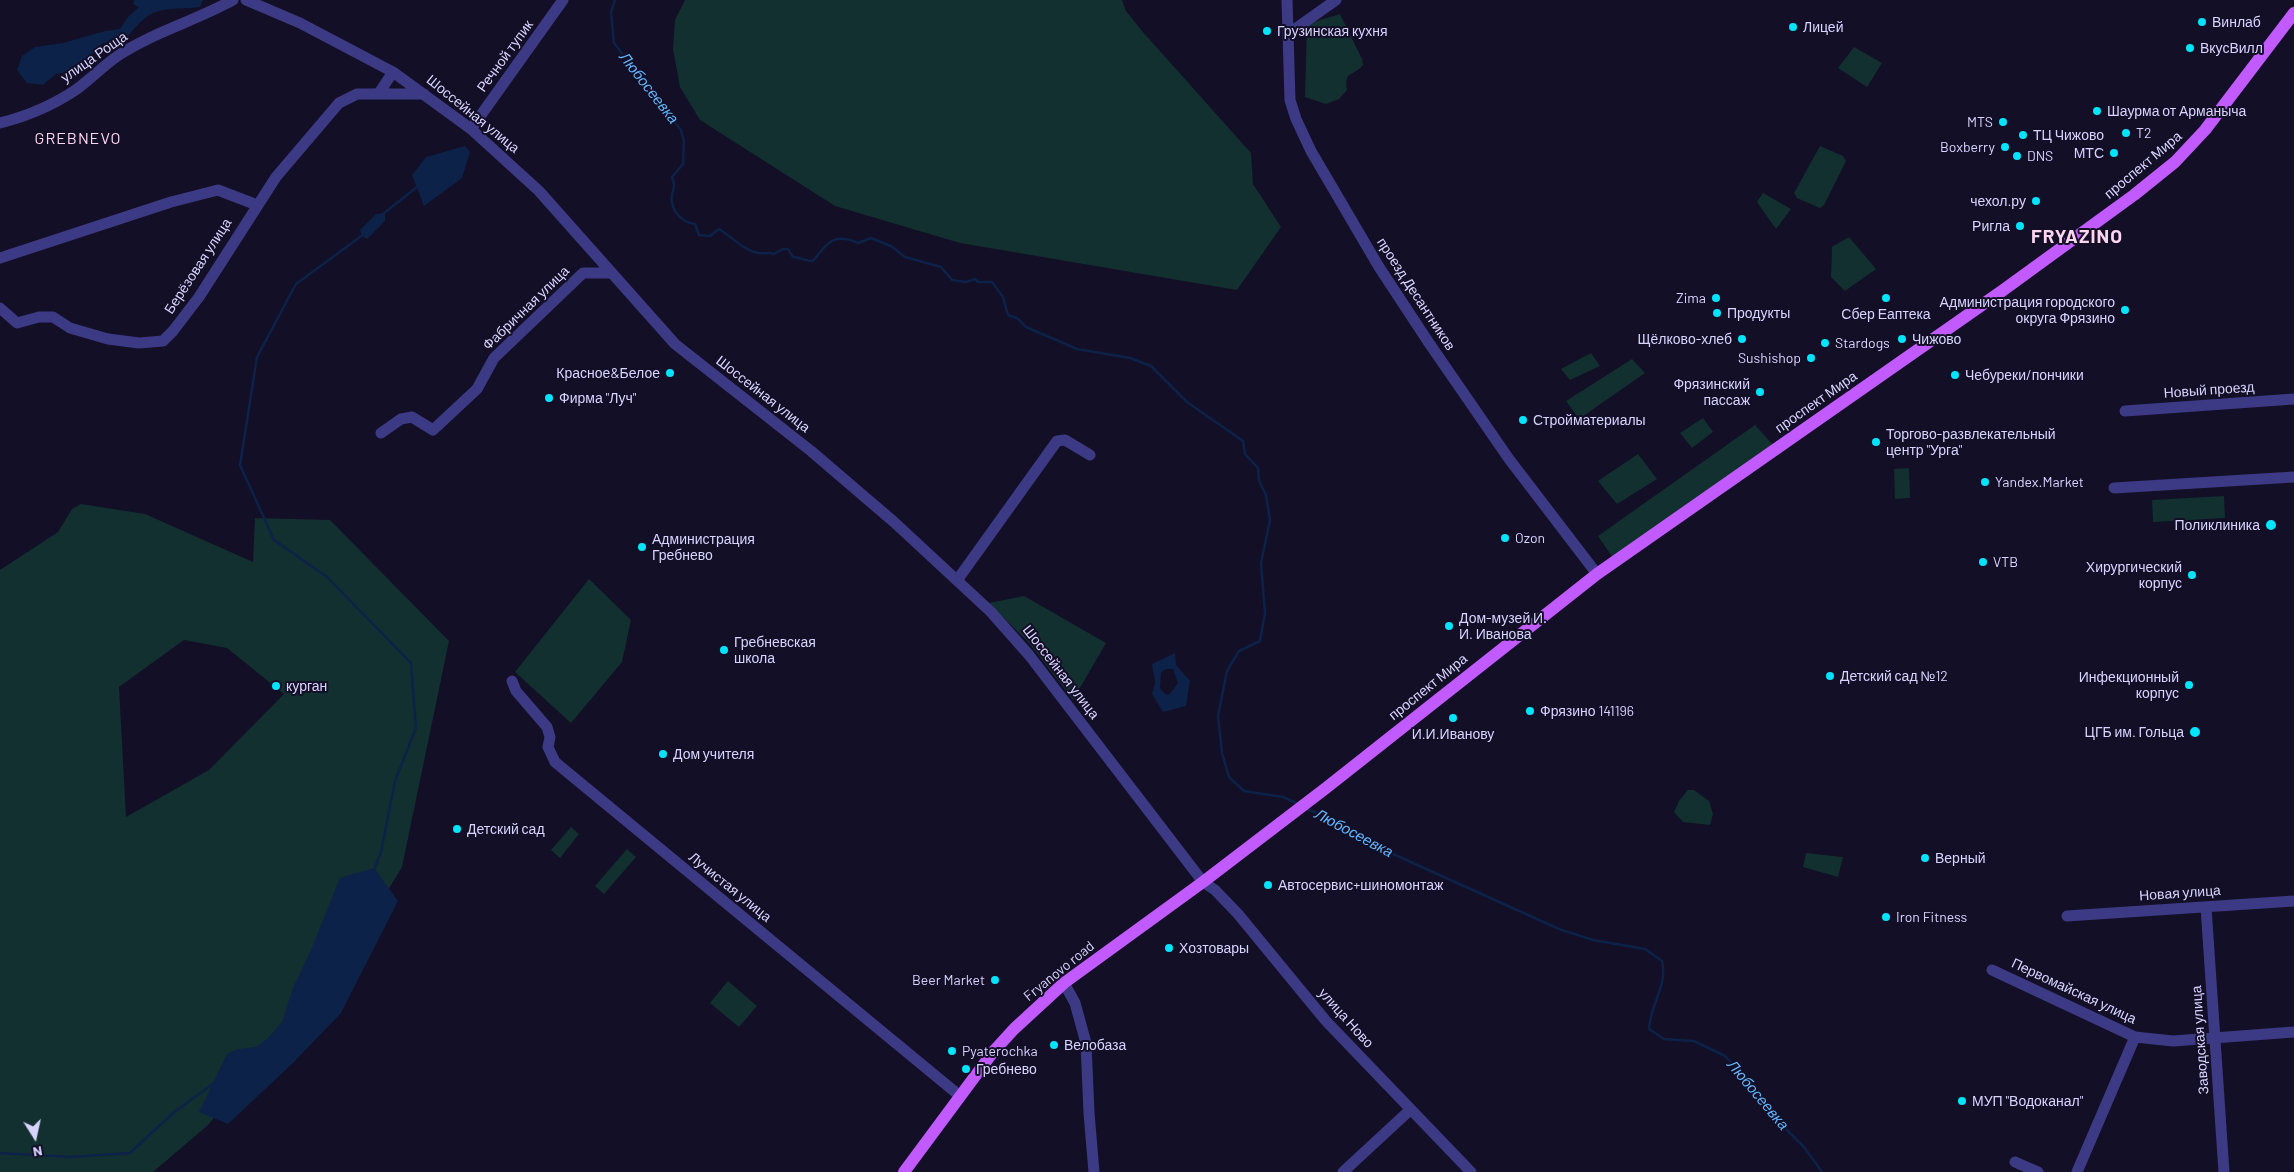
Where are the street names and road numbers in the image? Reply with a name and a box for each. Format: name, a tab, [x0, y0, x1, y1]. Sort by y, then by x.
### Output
street label: Речной тупик	[473, 17, 537, 95]
street label: улица Роща	[58, 28, 130, 86]
street label: Шоссейная улица	[423, 71, 523, 157]
street label: проспект Мира	[2101, 128, 2185, 202]
street label: Берёзовая улица	[161, 215, 235, 317]
street label: проезд Десантников	[1373, 235, 1459, 353]
street label: Фабричная улица	[479, 262, 573, 354]
street label: Шоссейная улица	[713, 352, 813, 436]
street label: проспект Мира	[1772, 368, 1860, 436]
street label: Новый проезд	[2163, 378, 2255, 402]
street label: Шоссейная улица	[1019, 622, 1103, 722]
street label: проспект Мира	[1385, 650, 1471, 724]
street label: Лучистая улица	[685, 849, 775, 925]
street label: Новая улица	[2139, 882, 2221, 904]
street label: Fryanovo road	[1020, 937, 1098, 1005]
street label: Первомайская улица	[2009, 955, 2139, 1027]
street label: улица Ново	[1315, 985, 1377, 1051]
street label: Заводская улица	[2188, 985, 2212, 1095]

